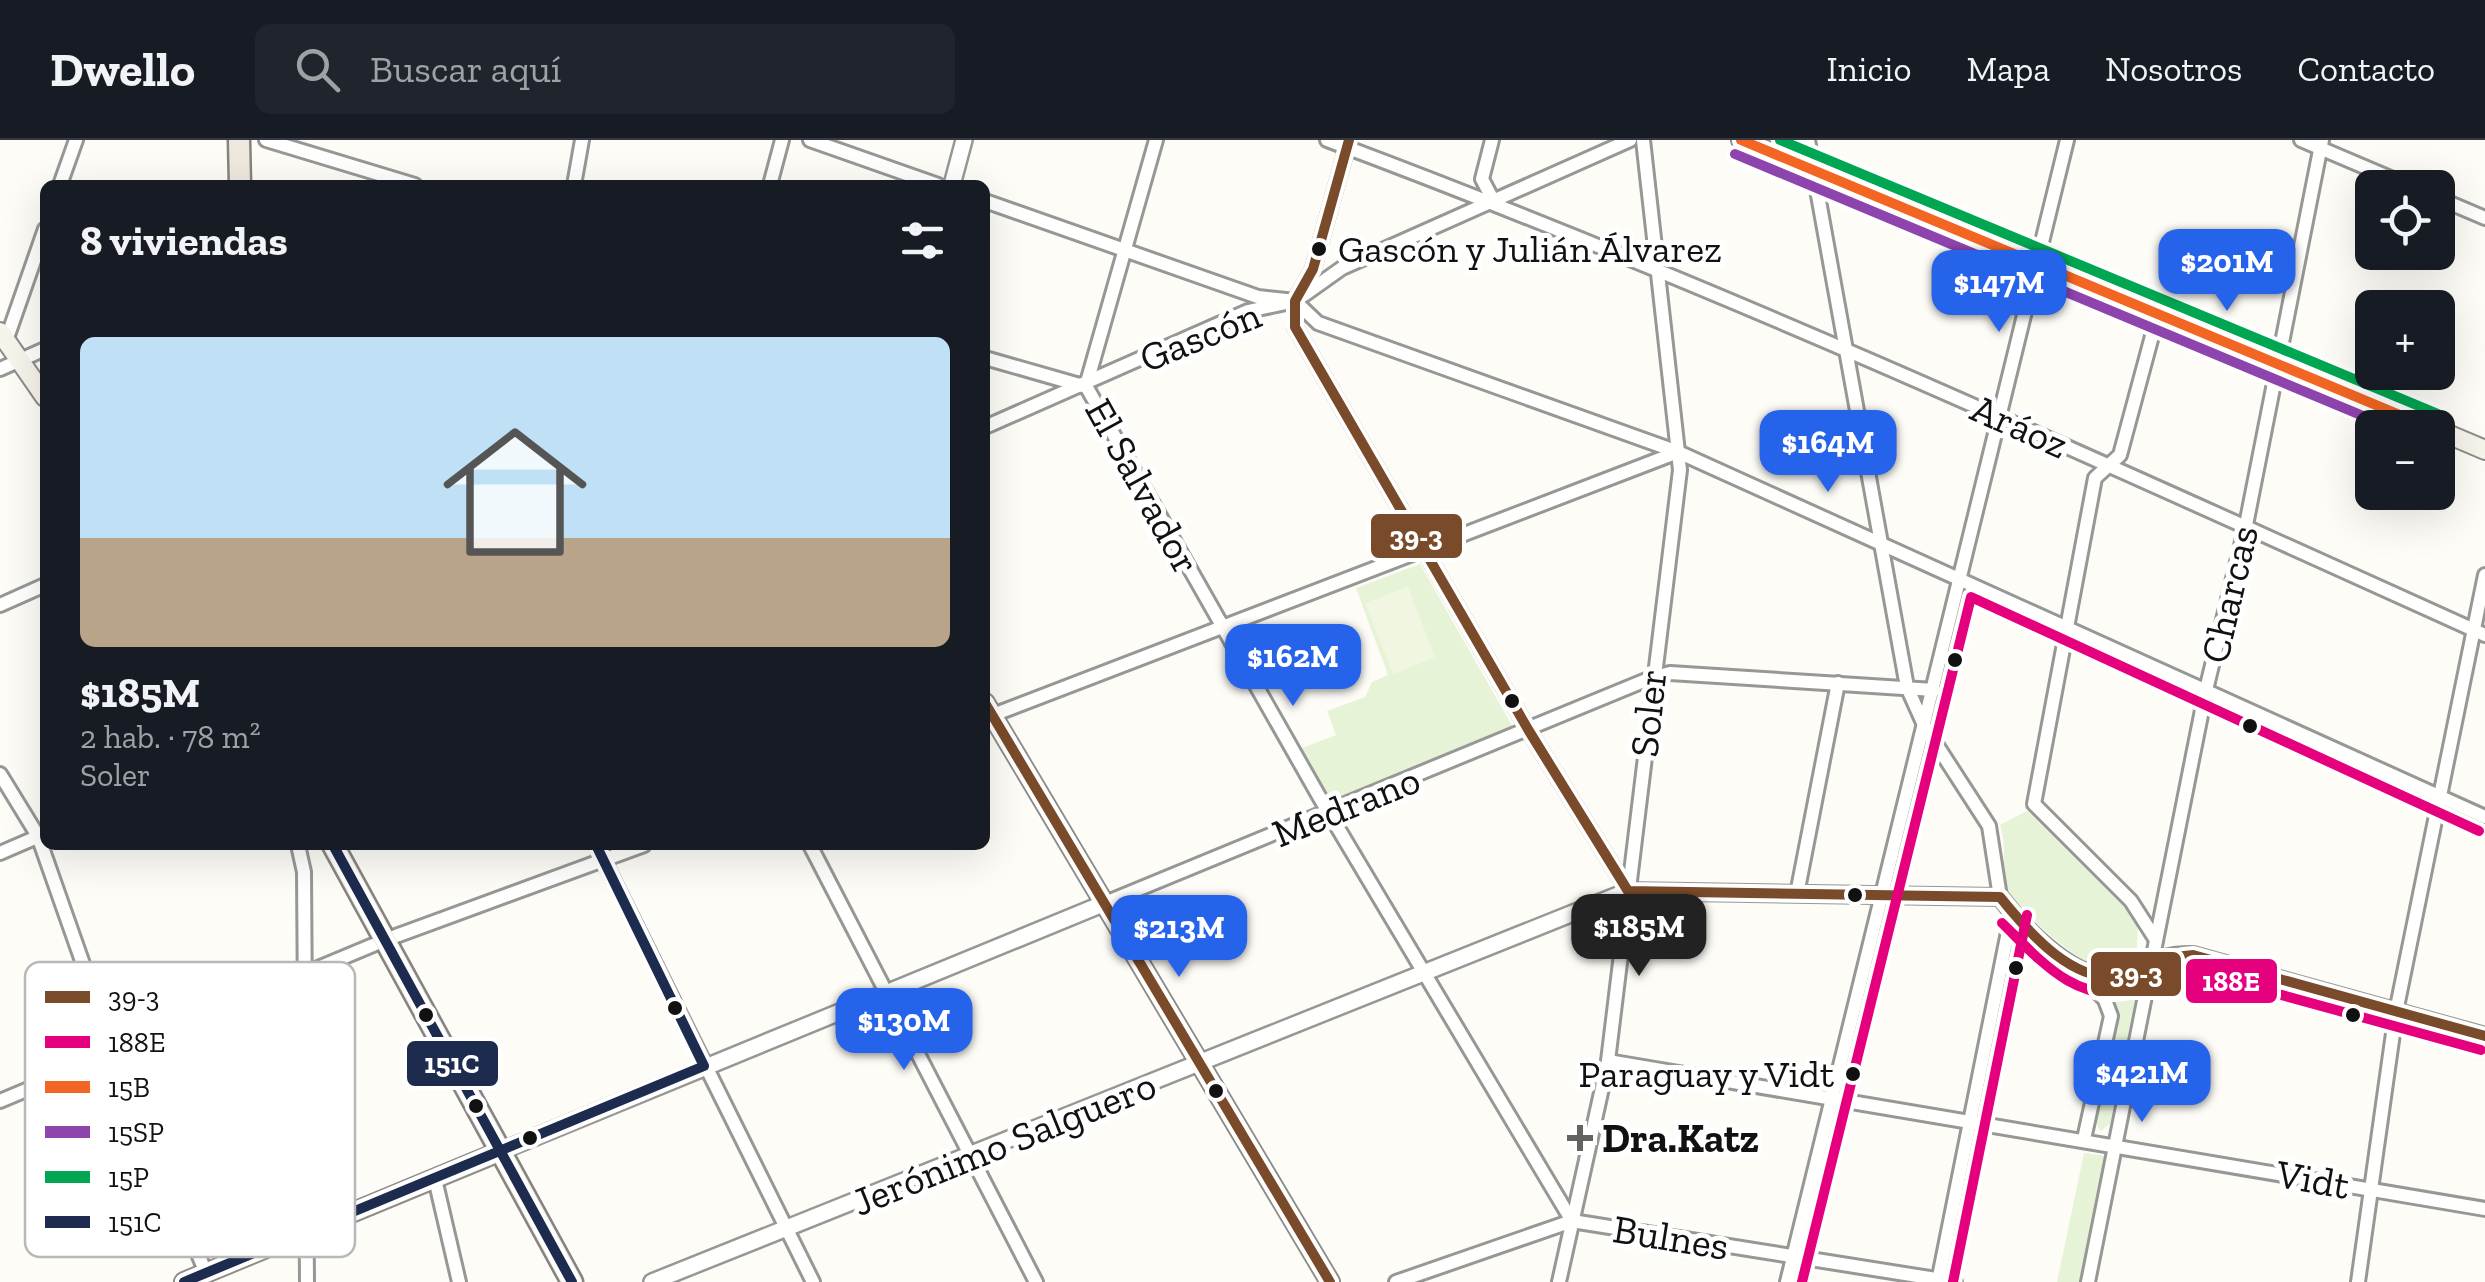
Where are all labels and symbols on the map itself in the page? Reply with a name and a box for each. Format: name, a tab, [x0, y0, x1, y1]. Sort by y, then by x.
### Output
place label: Gascón y Julián Álvarez	[1338, 226, 1722, 272]
pin: $201M	[2157, 229, 2297, 314]
marker: Gascón y Julián Álvarez	[1309, 239, 1329, 259]
pin: $147M	[1929, 250, 2069, 335]
street label: Gascón	[1132, 290, 1268, 382]
street label: Aráoz	[1964, 384, 2076, 468]
street label: El Salvador	[1075, 390, 1211, 582]
pin: $164M	[1758, 410, 1898, 495]
line badge: 39-3	[1369, 512, 1464, 560]
text: 39-3	[1389, 520, 1443, 553]
street label: Charcas	[2190, 521, 2268, 667]
pin: $162M	[1223, 624, 1363, 709]
unlabelled marker	[1945, 650, 1965, 670]
street label: Soler	[1620, 667, 1676, 759]
unlabelled marker	[1502, 691, 1522, 711]
unlabelled marker	[2240, 716, 2260, 736]
street label: Medrano	[1265, 755, 1427, 857]
unlabelled marker	[1845, 885, 1865, 905]
pin: $185M	[1569, 894, 1709, 979]
pin: $213M	[1109, 895, 1249, 980]
line badge: 39-3	[2089, 950, 2183, 998]
text: 39-3	[2109, 957, 2163, 990]
line badge: 188E	[2184, 957, 2279, 1005]
unlabelled marker	[2006, 958, 2026, 978]
legend	[25, 962, 355, 1257]
text: 188E	[2202, 965, 2260, 998]
text: 39-3	[108, 981, 159, 1014]
pin: $130M	[834, 988, 974, 1073]
unlabelled marker	[665, 998, 685, 1018]
unlabelled marker	[416, 1005, 436, 1025]
unlabelled marker	[2343, 1005, 2363, 1025]
text: 188E	[108, 1026, 165, 1059]
line badge: 151C	[405, 1039, 500, 1088]
pin: $421M	[2072, 1040, 2212, 1125]
text: 151C	[424, 1047, 480, 1080]
place label: Paraguay y Vidt	[1579, 1051, 1834, 1097]
street label: Jerónimo Salguero	[845, 1060, 1163, 1226]
marker: Paraguay y Vidt	[1843, 1064, 1863, 1084]
text: 15B	[108, 1071, 150, 1104]
unlabelled marker	[1206, 1081, 1226, 1101]
unlabelled marker	[466, 1096, 486, 1116]
place label: Dra.Katz	[1602, 1114, 1759, 1162]
text: 15SP	[108, 1116, 164, 1149]
marker: Dra.Katz	[1567, 1125, 1593, 1151]
unlabelled marker	[520, 1128, 540, 1148]
street label: Vidt	[2272, 1149, 2353, 1209]
text: 15P	[108, 1161, 149, 1194]
street label: Bulnes	[1610, 1204, 1732, 1270]
text: 151C	[108, 1206, 162, 1239]

